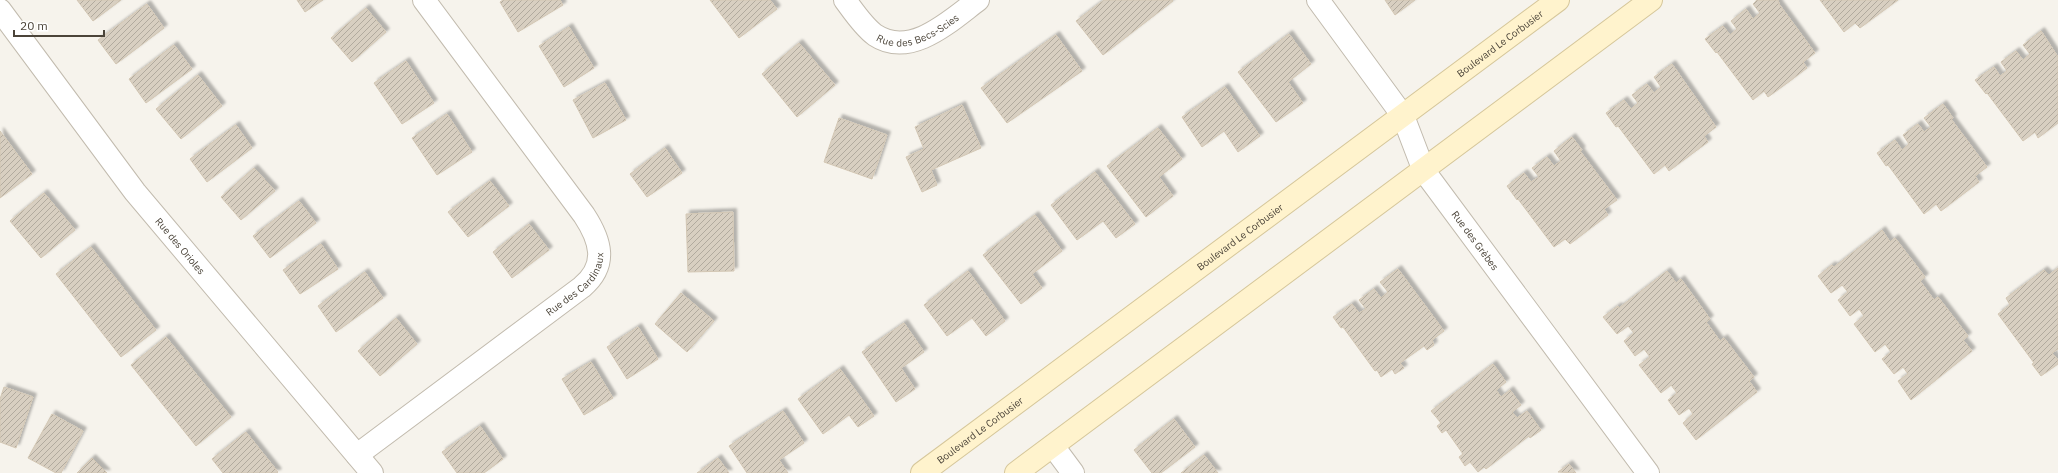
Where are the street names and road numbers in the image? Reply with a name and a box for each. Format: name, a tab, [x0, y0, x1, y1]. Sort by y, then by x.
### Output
street label: Boulevard Le Corbusier	[1454, 7, 1546, 80]
street label: Rue des Becs-Scies	[874, 11, 962, 50]
street label: Boulevard Le Corbusier	[1194, 201, 1286, 273]
street label: Rue des Grèbes	[1449, 208, 1501, 273]
street label: Rue des Orioles	[152, 215, 208, 277]
street label: Rue des Cardinaux	[543, 252, 606, 319]
street label: Boulevard Le Corbusier	[934, 394, 1026, 467]

